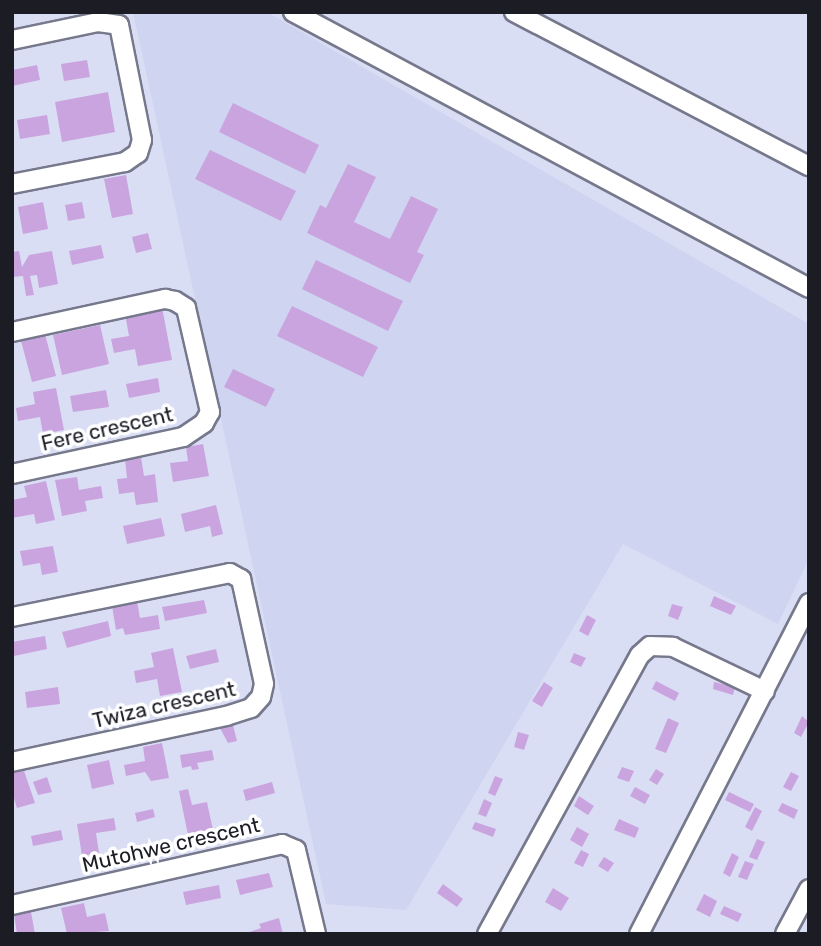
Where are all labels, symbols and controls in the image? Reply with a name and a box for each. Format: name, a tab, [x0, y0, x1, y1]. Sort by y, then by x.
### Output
street label: Fere crescent	[39, 402, 175, 456]
street label: Twiza crescent	[90, 676, 238, 734]
street label: Mutohwe crescent	[80, 812, 262, 878]

